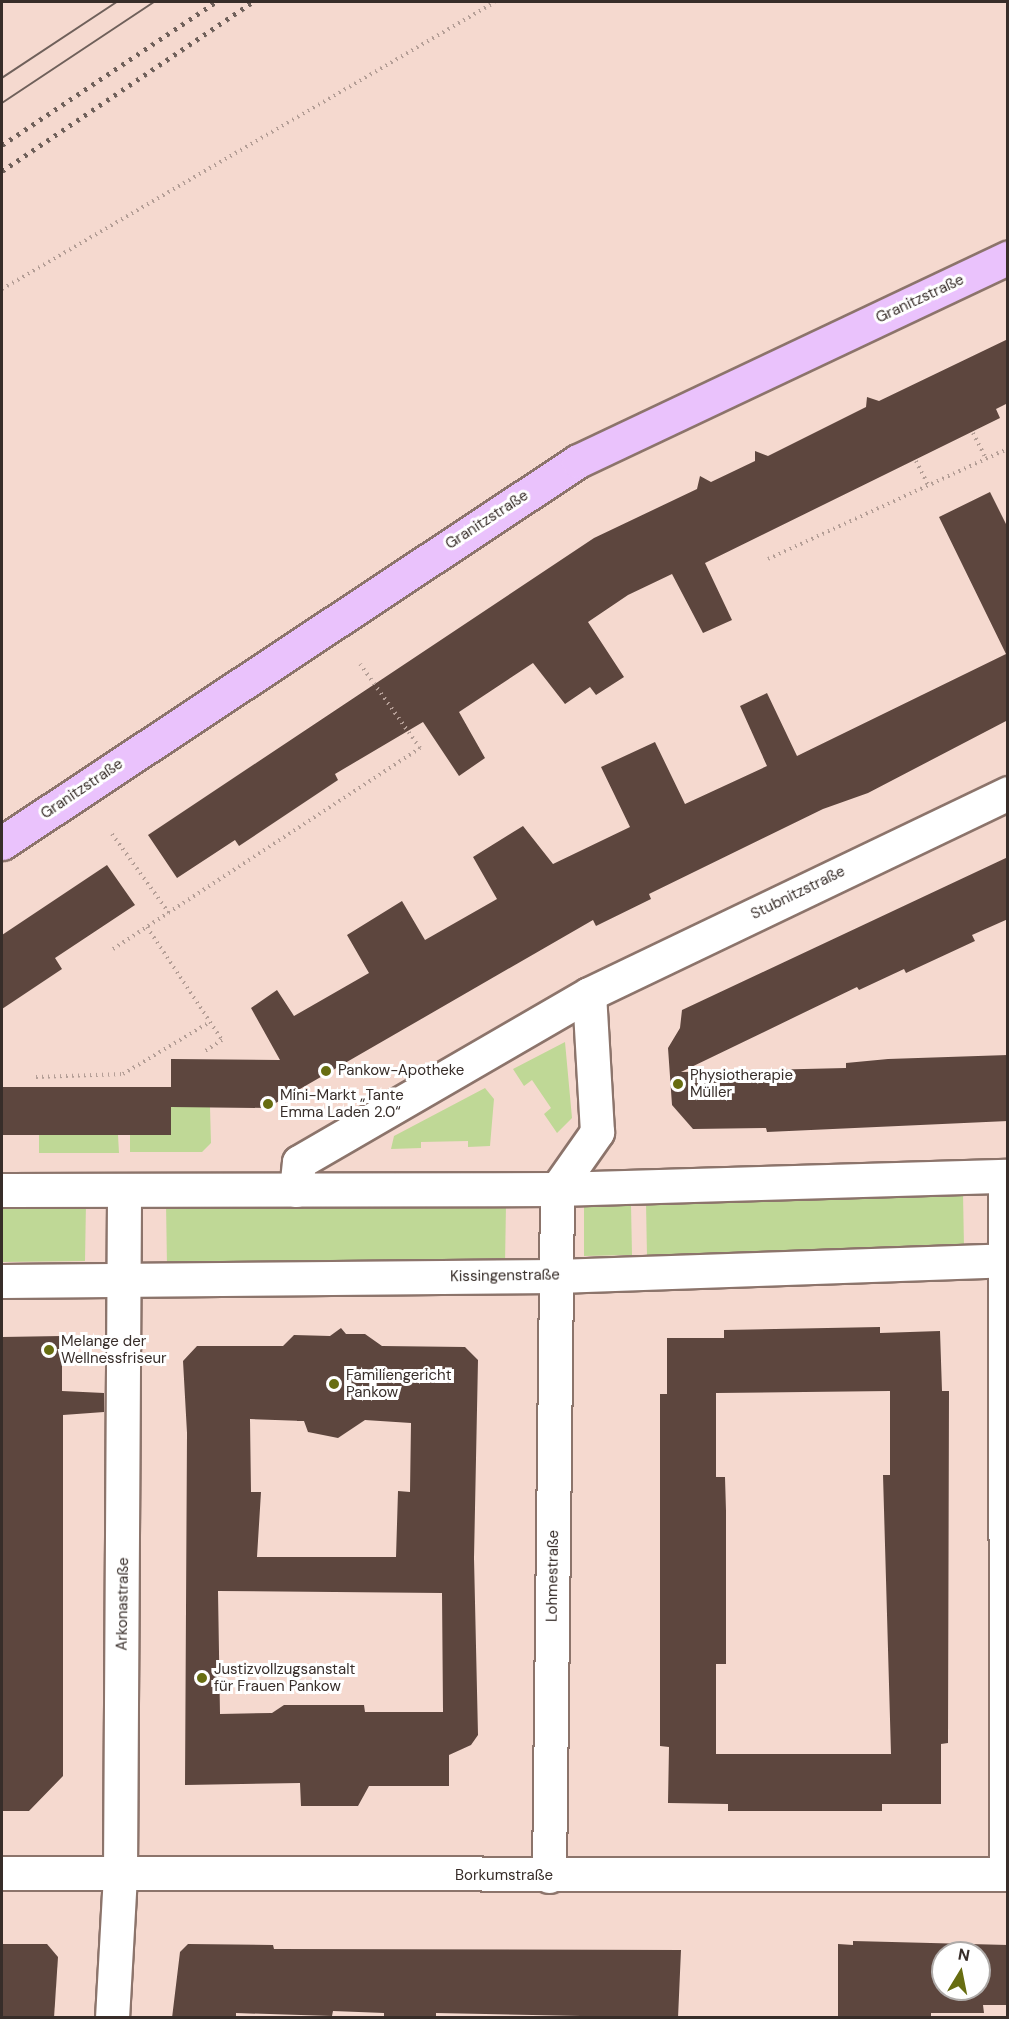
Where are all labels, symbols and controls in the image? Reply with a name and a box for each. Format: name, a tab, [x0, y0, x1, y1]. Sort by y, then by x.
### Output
street label: Granitzstraße	[873, 271, 967, 327]
street label: Granitzstraße	[442, 487, 532, 553]
street label: Granitzstraße	[38, 755, 126, 823]
street label: Stubnitzstraße	[748, 862, 848, 924]
place label: Pankow-Apotheke	[338, 1062, 464, 1080]
marker: Pankow-Apotheke	[319, 1064, 333, 1078]
place label: Physiotherapie Müller	[690, 1066, 793, 1101]
marker: Physiotherapie Müller	[671, 1077, 685, 1091]
place label: Mini-Markt „Tante Emma Laden 2.0“	[280, 1086, 404, 1121]
marker: Mini-Markt „Tante Emma Laden 2.0“	[261, 1097, 275, 1111]
street label: Kissingenstraße	[450, 1266, 560, 1286]
place label: Melange der Wellnessfriseur	[61, 1332, 167, 1367]
marker: Melange der Wellnessfriseur	[42, 1343, 56, 1357]
place label: Familiengericht Pankow	[346, 1366, 452, 1401]
marker: Familiengericht Pankow	[327, 1377, 341, 1391]
street label: Lohmestraße	[543, 1530, 563, 1622]
street label: Arkonastraße	[113, 1557, 133, 1651]
place label: Justizvollzugsanstalt für Frauen Pankow	[214, 1660, 355, 1695]
marker: Justizvollzugsanstalt für Frauen Pankow	[195, 1671, 209, 1685]
street label: Borkumstraße	[455, 1867, 553, 1885]
north arrow	[931, 1941, 991, 2001]
text: N	[956, 1943, 971, 1966]

